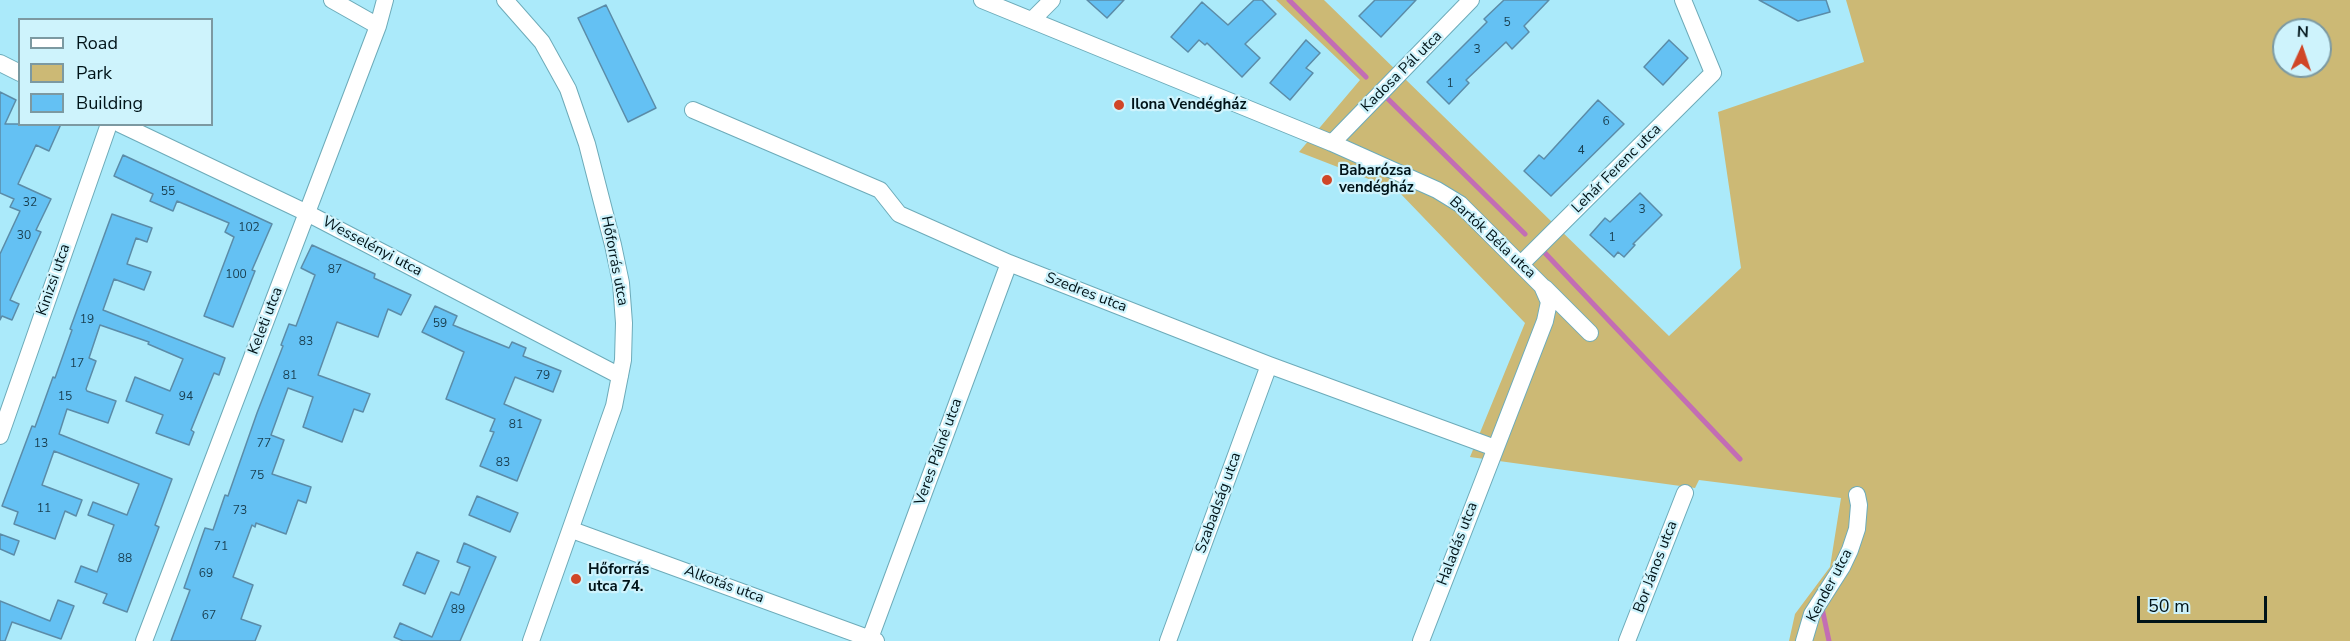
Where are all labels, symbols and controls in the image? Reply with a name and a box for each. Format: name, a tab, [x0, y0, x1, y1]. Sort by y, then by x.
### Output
house number: 5	[1503, 16, 1511, 30]
legend	[18, 18, 213, 126]
north arrow	[2272, 18, 2332, 78]
text: N	[2296, 21, 2309, 43]
street label: Kadosa Pál utca	[1358, 28, 1446, 116]
text: Road	[76, 31, 118, 55]
house number: 3	[1473, 43, 1481, 57]
text: Park	[76, 61, 112, 85]
house number: 1	[1446, 77, 1454, 91]
text: Building	[76, 91, 143, 115]
place label: Ilona Vendégház	[1131, 96, 1247, 114]
marker: Ilona Vendégház	[1112, 98, 1126, 112]
house number: 6	[1602, 115, 1610, 129]
street label: Lehár Ferenc utca	[1569, 121, 1665, 217]
house number: 4	[1577, 144, 1585, 158]
place label: Babarózsa vendégház	[1339, 162, 1414, 197]
marker: Babarózsa vendégház	[1320, 173, 1334, 187]
house number: 55	[161, 185, 175, 199]
street label: Bartók Béla utca	[1445, 193, 1539, 283]
house number: 32	[23, 196, 37, 210]
house number: 3	[1638, 203, 1646, 217]
street label: Wesselényi utca	[319, 213, 425, 281]
street label: Hőforrás utca	[596, 215, 632, 307]
house number: 102	[238, 221, 260, 235]
house number: 30	[17, 229, 31, 243]
house number: 1	[1608, 231, 1616, 245]
street label: Kinizsi utca	[33, 242, 75, 318]
house number: 87	[328, 263, 342, 277]
house number: 100	[225, 268, 247, 282]
street label: Szedres utca	[1043, 269, 1129, 317]
street label: Keleti utca	[245, 285, 287, 357]
house number: 19	[80, 313, 94, 327]
house number: 59	[433, 317, 447, 331]
house number: 83	[299, 335, 313, 349]
house number: 17	[70, 357, 84, 371]
house number: 81	[283, 369, 297, 383]
house number: 79	[536, 369, 550, 383]
house number: 15	[58, 390, 72, 404]
house number: 94	[179, 390, 193, 404]
street label: Veres Pálné utca	[911, 396, 967, 508]
house number: 81	[509, 418, 523, 432]
house number: 13	[34, 437, 48, 451]
house number: 77	[257, 437, 271, 451]
street label: Szabadság utca	[1192, 450, 1246, 556]
house number: 83	[496, 456, 510, 470]
house number: 75	[250, 469, 264, 483]
street label: Haladás utca	[1434, 500, 1482, 588]
house number: 11	[37, 502, 51, 516]
house number: 73	[233, 504, 247, 518]
street label: Bor János utca	[1630, 519, 1682, 615]
house number: 71	[214, 540, 228, 554]
street label: Kender utca	[1803, 546, 1857, 626]
house number: 88	[118, 552, 132, 566]
place label: Hőforrás utca 74.	[588, 561, 649, 596]
street label: Alkotás utca	[682, 562, 766, 608]
house number: 69	[199, 567, 213, 581]
marker: Hőforrás utca 74.	[569, 572, 583, 586]
scale bar	[2140, 584, 2270, 622]
text: 50 m	[2148, 594, 2190, 618]
house number: 89	[451, 603, 465, 617]
house number: 67	[202, 609, 216, 623]

